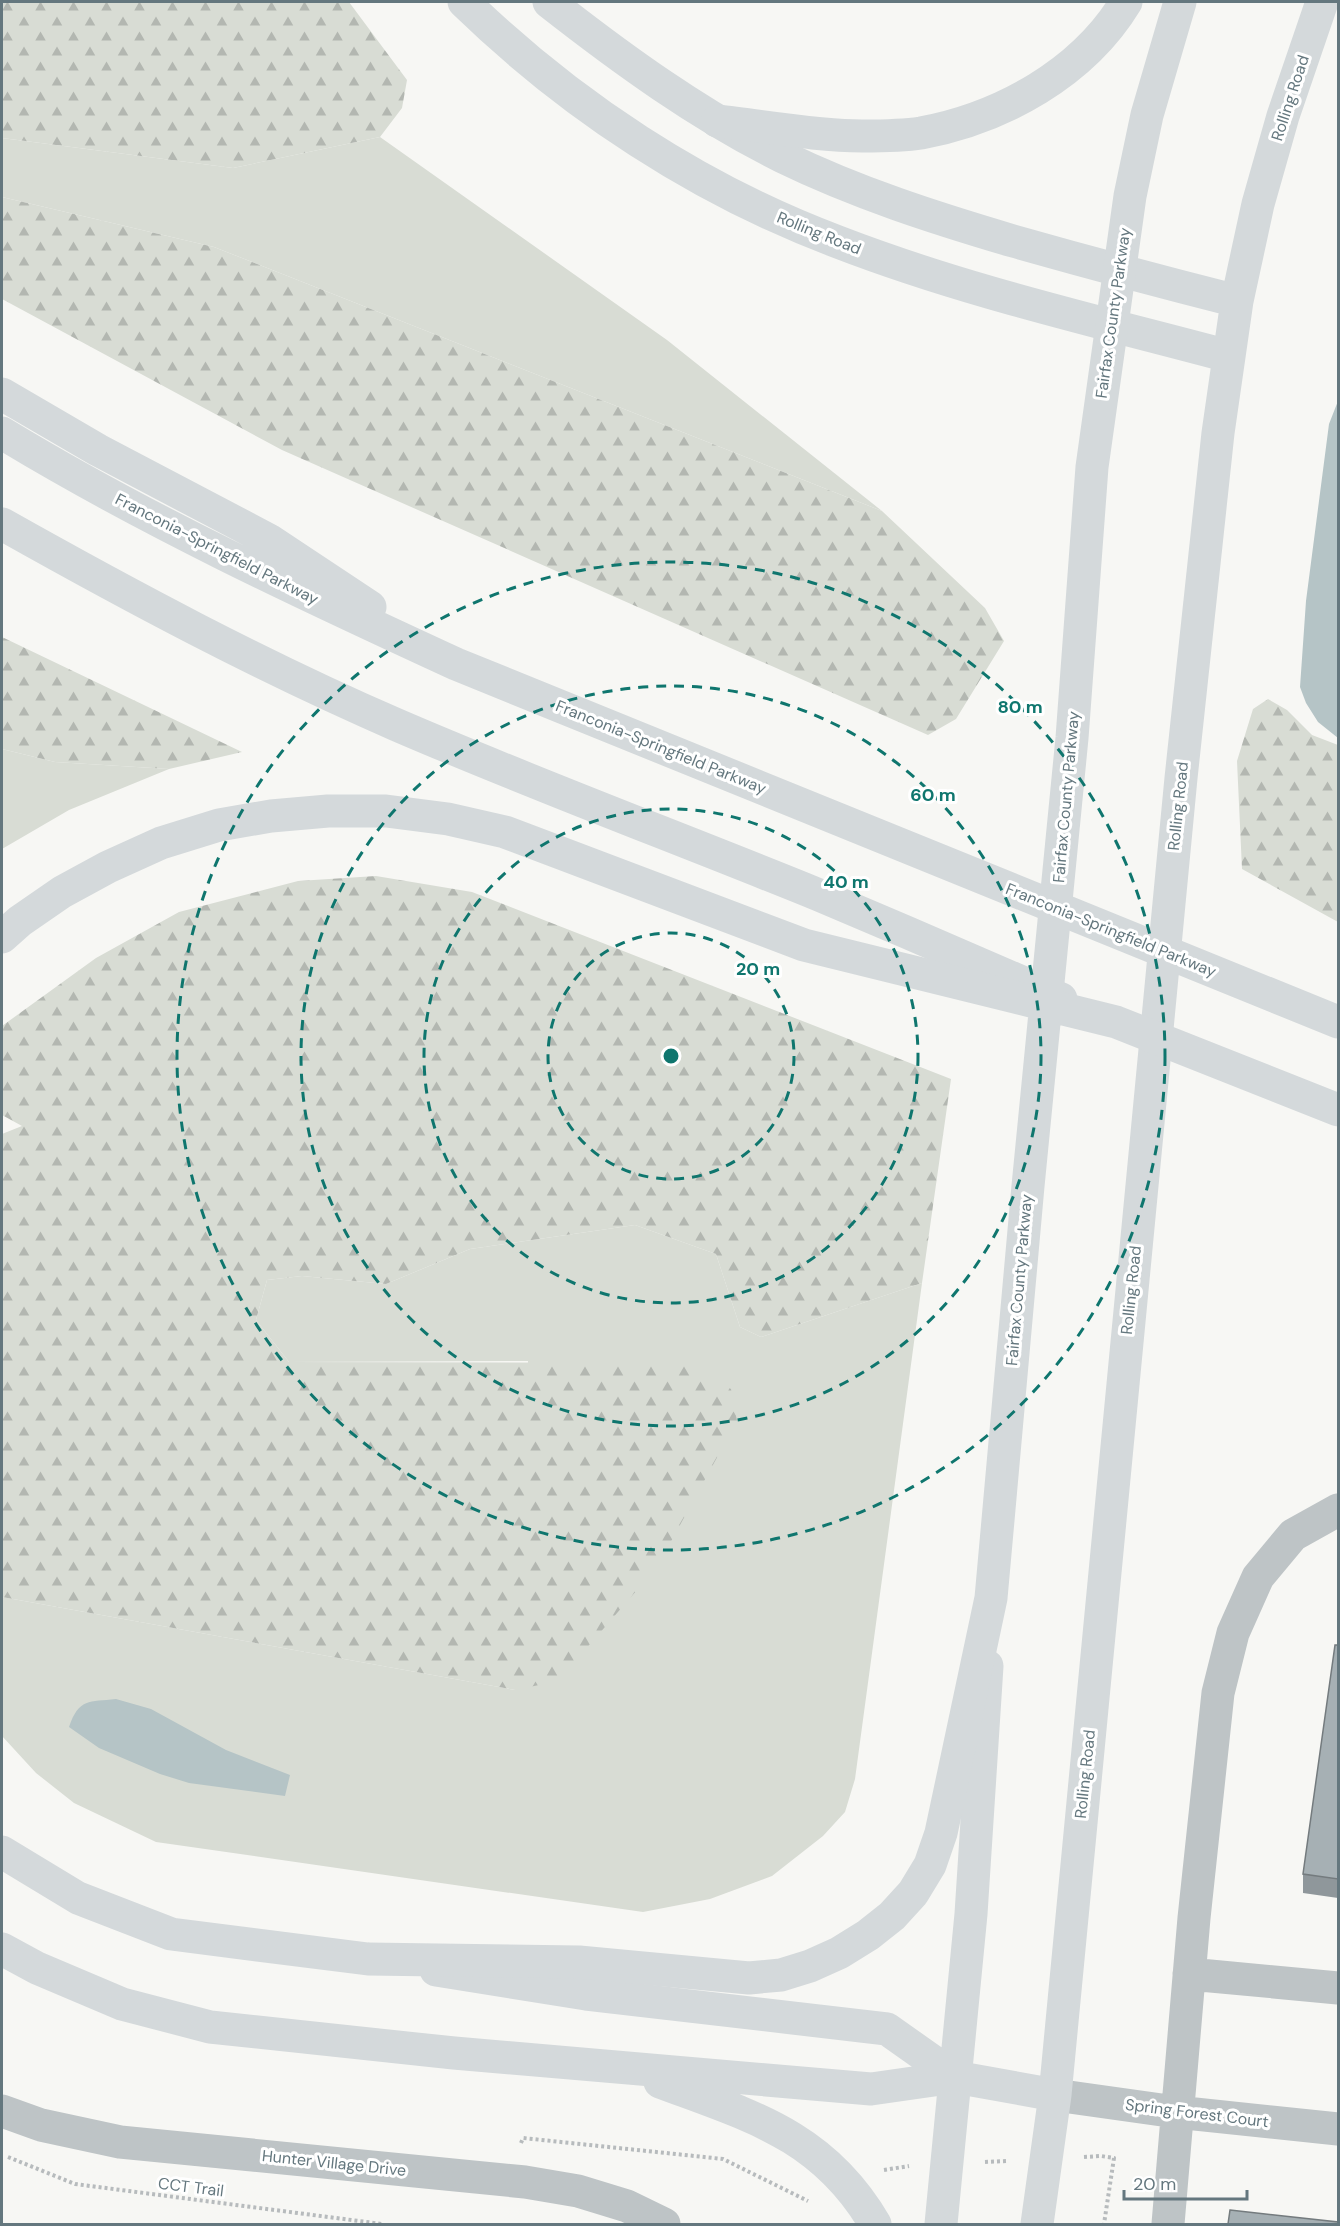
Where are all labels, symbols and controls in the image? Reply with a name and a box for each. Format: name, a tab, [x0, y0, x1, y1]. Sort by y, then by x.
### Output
street label: Rolling Road	[1266, 52, 1314, 144]
street label: Rolling Road	[774, 207, 864, 259]
street label: Fairfax County Parkway	[1091, 226, 1135, 400]
street label: Franconia-Springfield Parkway	[112, 488, 322, 610]
street label: Franconia-Springfield Parkway	[553, 695, 770, 799]
text: 80 m	[997, 695, 1043, 719]
street label: Fairfax County Parkway	[1048, 710, 1084, 884]
street label: Rolling Road	[1163, 761, 1193, 851]
text: 60 m	[910, 783, 956, 807]
text: 40 m	[823, 870, 869, 894]
street label: Franconia-Springfield Parkway	[1003, 878, 1220, 982]
text: 20 m	[736, 957, 780, 981]
centre of rings	[661, 1046, 681, 1066]
street label: Fairfax County Parkway	[1001, 1193, 1037, 1367]
street label: Rolling Road	[1116, 1245, 1146, 1335]
street label: Rolling Road	[1070, 1729, 1100, 1819]
street label: Spring Forest Court	[1124, 2094, 1270, 2132]
street label: Hunter Village Drive	[261, 2145, 407, 2181]
scale bar	[1124, 2163, 1247, 2201]
text: 20 m	[1133, 2172, 1176, 2196]
street label: CCT Trail	[157, 2173, 225, 2201]

